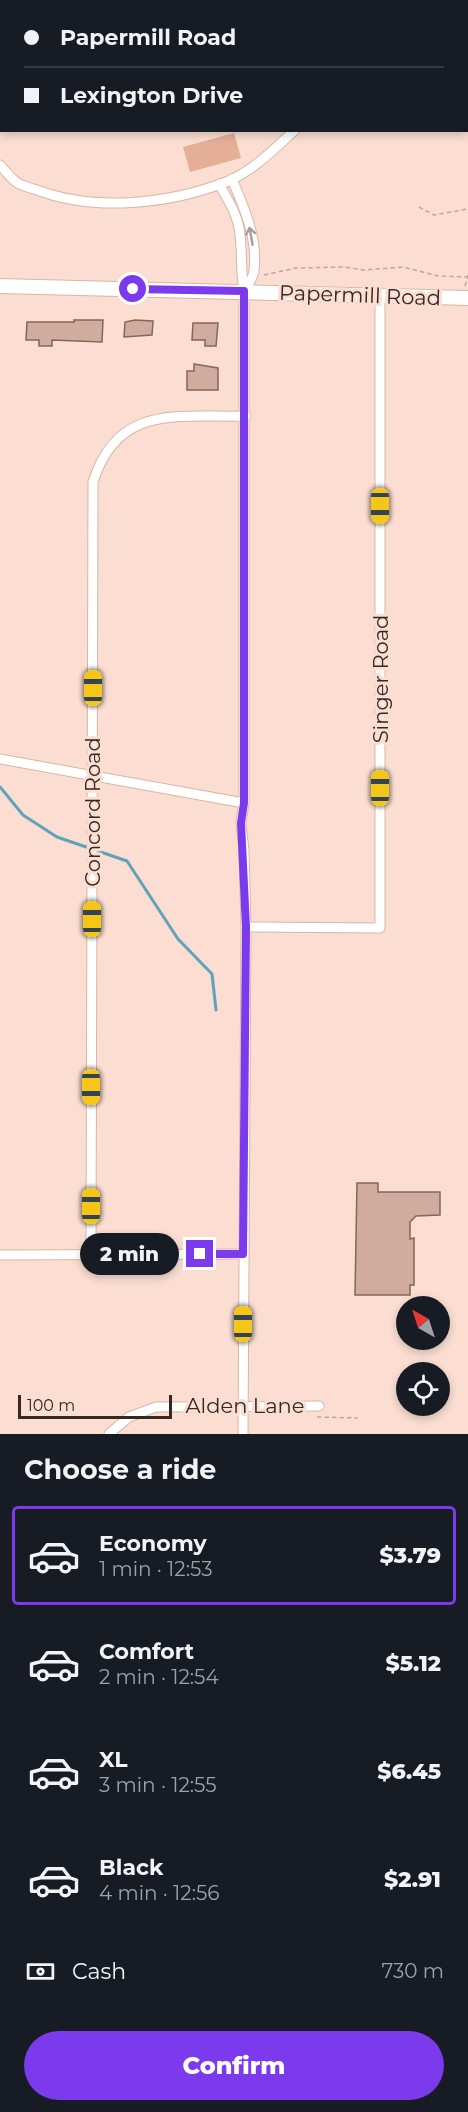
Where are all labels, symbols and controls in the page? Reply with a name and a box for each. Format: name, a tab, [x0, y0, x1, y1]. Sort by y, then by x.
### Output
text: Papermill Road	[60, 24, 236, 51]
text: Lexington Drive	[60, 82, 243, 109]
one-way arrow	[246, 226, 257, 246]
route start	[119, 275, 146, 302]
street label: Papermill Road	[279, 280, 441, 310]
car	[371, 488, 389, 524]
street label: Singer Road	[368, 615, 393, 743]
car	[84, 670, 102, 706]
street label: Concord Road	[80, 737, 105, 887]
car	[371, 770, 389, 806]
car	[83, 901, 101, 937]
car	[82, 1069, 100, 1105]
car	[82, 1188, 100, 1224]
callout: 2 min	[80, 1233, 179, 1275]
route end	[186, 1240, 213, 1267]
text: 2 min	[100, 1242, 159, 1266]
north arrow	[396, 1296, 450, 1350]
map controls	[396, 1296, 450, 1416]
car	[234, 1306, 252, 1342]
button: locate	[396, 1362, 450, 1416]
scale bar	[18, 1392, 172, 1420]
street label: Alden Lane	[186, 1393, 304, 1418]
text: 100 m	[27, 1396, 75, 1415]
text: Choose a ride	[24, 1453, 216, 1486]
icon: car	[27, 1529, 81, 1583]
text: Economy	[99, 1530, 207, 1557]
text: $3.79	[380, 1542, 441, 1569]
text: 1 min · 12:53	[99, 1557, 212, 1581]
icon: car	[27, 1637, 81, 1691]
text: Comfort	[99, 1638, 194, 1665]
text: $5.12	[385, 1650, 441, 1677]
text: 2 min · 12:54	[99, 1665, 219, 1689]
icon: car	[27, 1745, 81, 1799]
text: XL	[99, 1746, 128, 1773]
text: $6.45	[377, 1758, 441, 1785]
text: 3 min · 12:55	[99, 1773, 217, 1797]
icon: car	[27, 1853, 81, 1907]
text: Black	[99, 1854, 163, 1881]
text: $2.91	[384, 1866, 441, 1893]
text: 4 min · 12:56	[99, 1881, 219, 1905]
icon: cash	[24, 1955, 57, 1988]
text: Cash	[72, 1958, 126, 1985]
text: 730 m	[381, 1959, 444, 1983]
button: Confirm	[24, 2031, 444, 2100]

